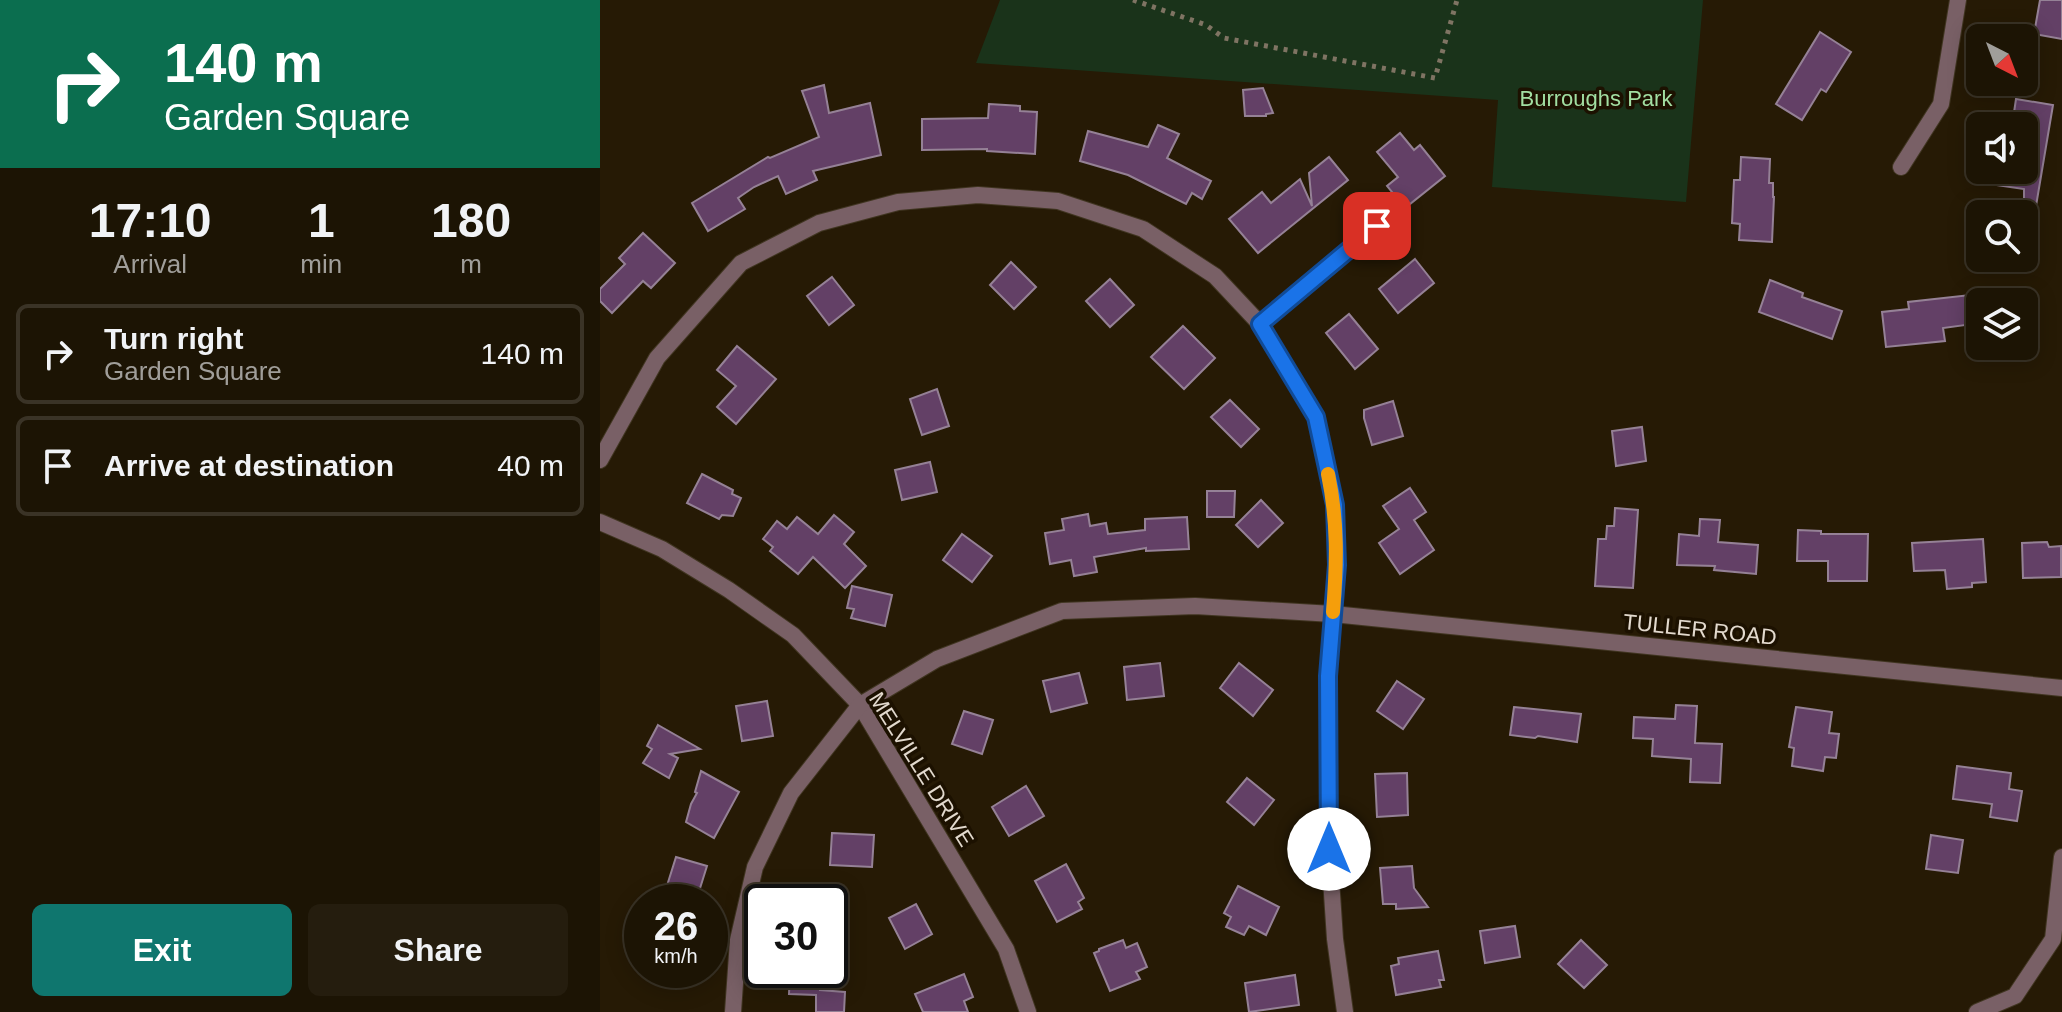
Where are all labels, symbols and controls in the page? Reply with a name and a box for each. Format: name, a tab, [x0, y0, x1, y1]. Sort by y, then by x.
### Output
north arrow	[1966, 24, 2038, 96]
map controls	[1966, 24, 2038, 360]
text: 140 m	[164, 31, 323, 94]
icon: right	[32, 32, 136, 136]
park label: Burroughs Park	[1520, 86, 1673, 111]
text: Garden Square	[164, 97, 410, 138]
button: sound	[1966, 112, 2038, 184]
pin	[1343, 192, 1411, 260]
text: 17:10	[89, 194, 212, 247]
text: 1	[308, 194, 335, 247]
text: 180	[431, 194, 511, 247]
button: search	[1966, 200, 2038, 272]
icon: arrive	[1355, 204, 1399, 248]
text: Arrival	[113, 249, 187, 279]
text: min	[300, 249, 342, 279]
text: m	[460, 249, 482, 279]
button: layers	[1966, 288, 2038, 360]
text: Turn right	[104, 322, 243, 355]
icon: right	[36, 332, 80, 376]
text: 140 m	[481, 337, 564, 370]
text: Garden Square	[104, 356, 282, 386]
icon: arrive	[36, 444, 80, 488]
text: Arrive at destination	[104, 449, 394, 482]
text: 40 m	[497, 449, 564, 482]
street label: TULLER ROAD	[1622, 609, 1778, 650]
street label: MELVILLE DRIVE	[864, 688, 979, 851]
position arrow	[1287, 807, 1371, 891]
speed limit sign: 30	[744, 884, 848, 988]
button: Exit	[32, 904, 292, 996]
button: Share	[308, 904, 568, 996]
text: 26	[654, 904, 698, 948]
text: km/h	[654, 945, 698, 967]

